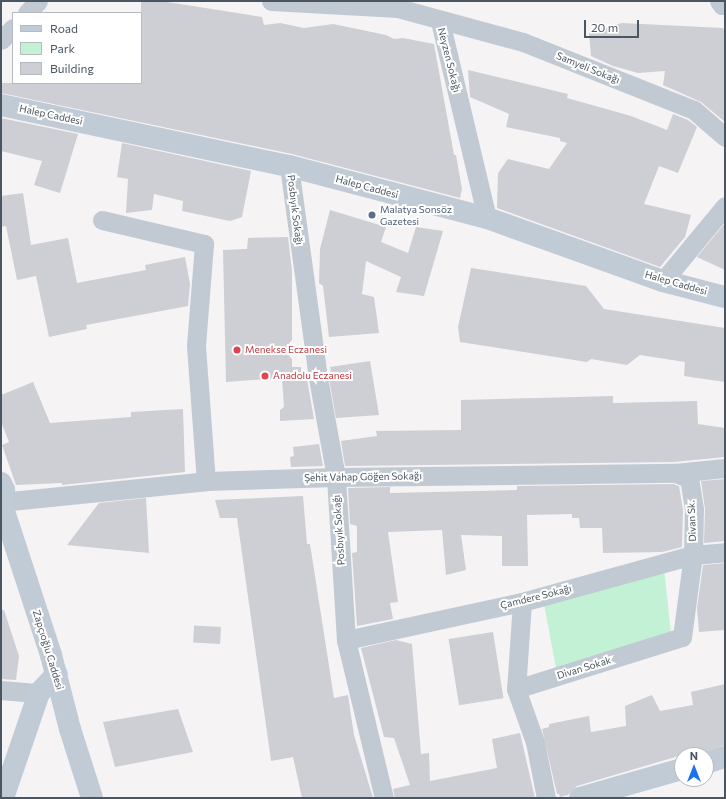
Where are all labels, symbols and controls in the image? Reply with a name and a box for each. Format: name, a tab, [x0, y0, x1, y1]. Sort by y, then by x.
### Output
legend	[12, 12, 142, 84]
scale bar	[586, 12, 641, 38]
text: 20 m	[591, 20, 618, 34]
text: Road	[50, 21, 78, 35]
street label: Neyzen Sokağı	[435, 26, 463, 94]
text: Park	[50, 41, 75, 55]
street label: Samyeli Sokağı	[554, 50, 622, 86]
text: Building	[50, 61, 94, 75]
street label: Halep Caddesi	[18, 102, 84, 128]
street label: Halep Caddesi	[334, 173, 400, 201]
street label: Posbıyık Sokağı	[285, 174, 305, 246]
place label: Malatya Sonsöz Gazetesi	[380, 203, 452, 226]
marker: Malatya Sonsöz Gazetesi	[367, 210, 377, 220]
street label: Halep Caddesi	[643, 268, 709, 298]
place label: Menekse Eczanesi	[245, 344, 327, 356]
marker: Menekse Eczanesi	[232, 345, 242, 355]
place label: Anadolu Eczanesi	[273, 370, 352, 382]
marker: Anadolu Eczanesi	[260, 371, 270, 381]
street label: Şehit Vahap Göğen Sokağı	[304, 470, 422, 484]
street label: Posbıyık Sokağı	[331, 494, 347, 566]
street label: Divan Sk.	[685, 500, 699, 542]
street label: Çamdere Sokağı	[499, 582, 573, 612]
street label: Zapçıoğlu Caddesi	[30, 609, 66, 691]
street label: Divan Sokak	[556, 654, 612, 682]
north arrow	[674, 747, 714, 787]
text: N	[690, 749, 698, 762]

